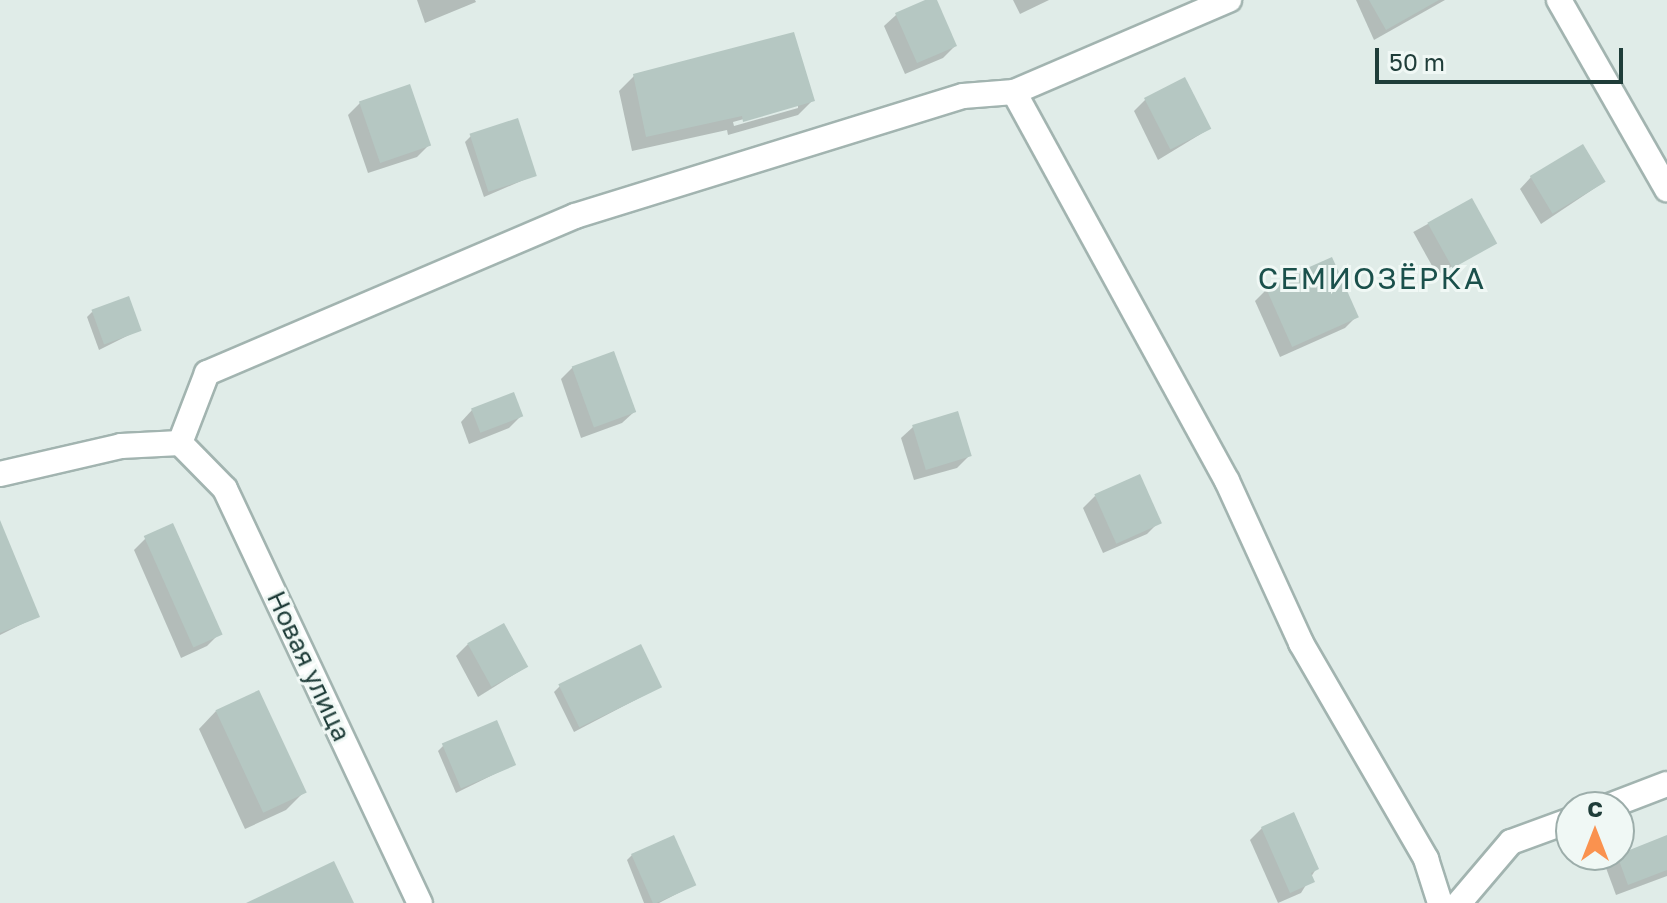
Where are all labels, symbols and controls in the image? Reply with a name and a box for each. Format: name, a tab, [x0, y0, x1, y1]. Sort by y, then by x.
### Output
scale bar	[1379, 32, 1627, 82]
text: 50 m	[1389, 47, 1445, 76]
district label: СЕМИОЗЁРКА	[1258, 260, 1486, 296]
street label: Новая улица	[261, 586, 357, 746]
north arrow	[1555, 791, 1635, 871]
text: С	[1587, 795, 1603, 822]

